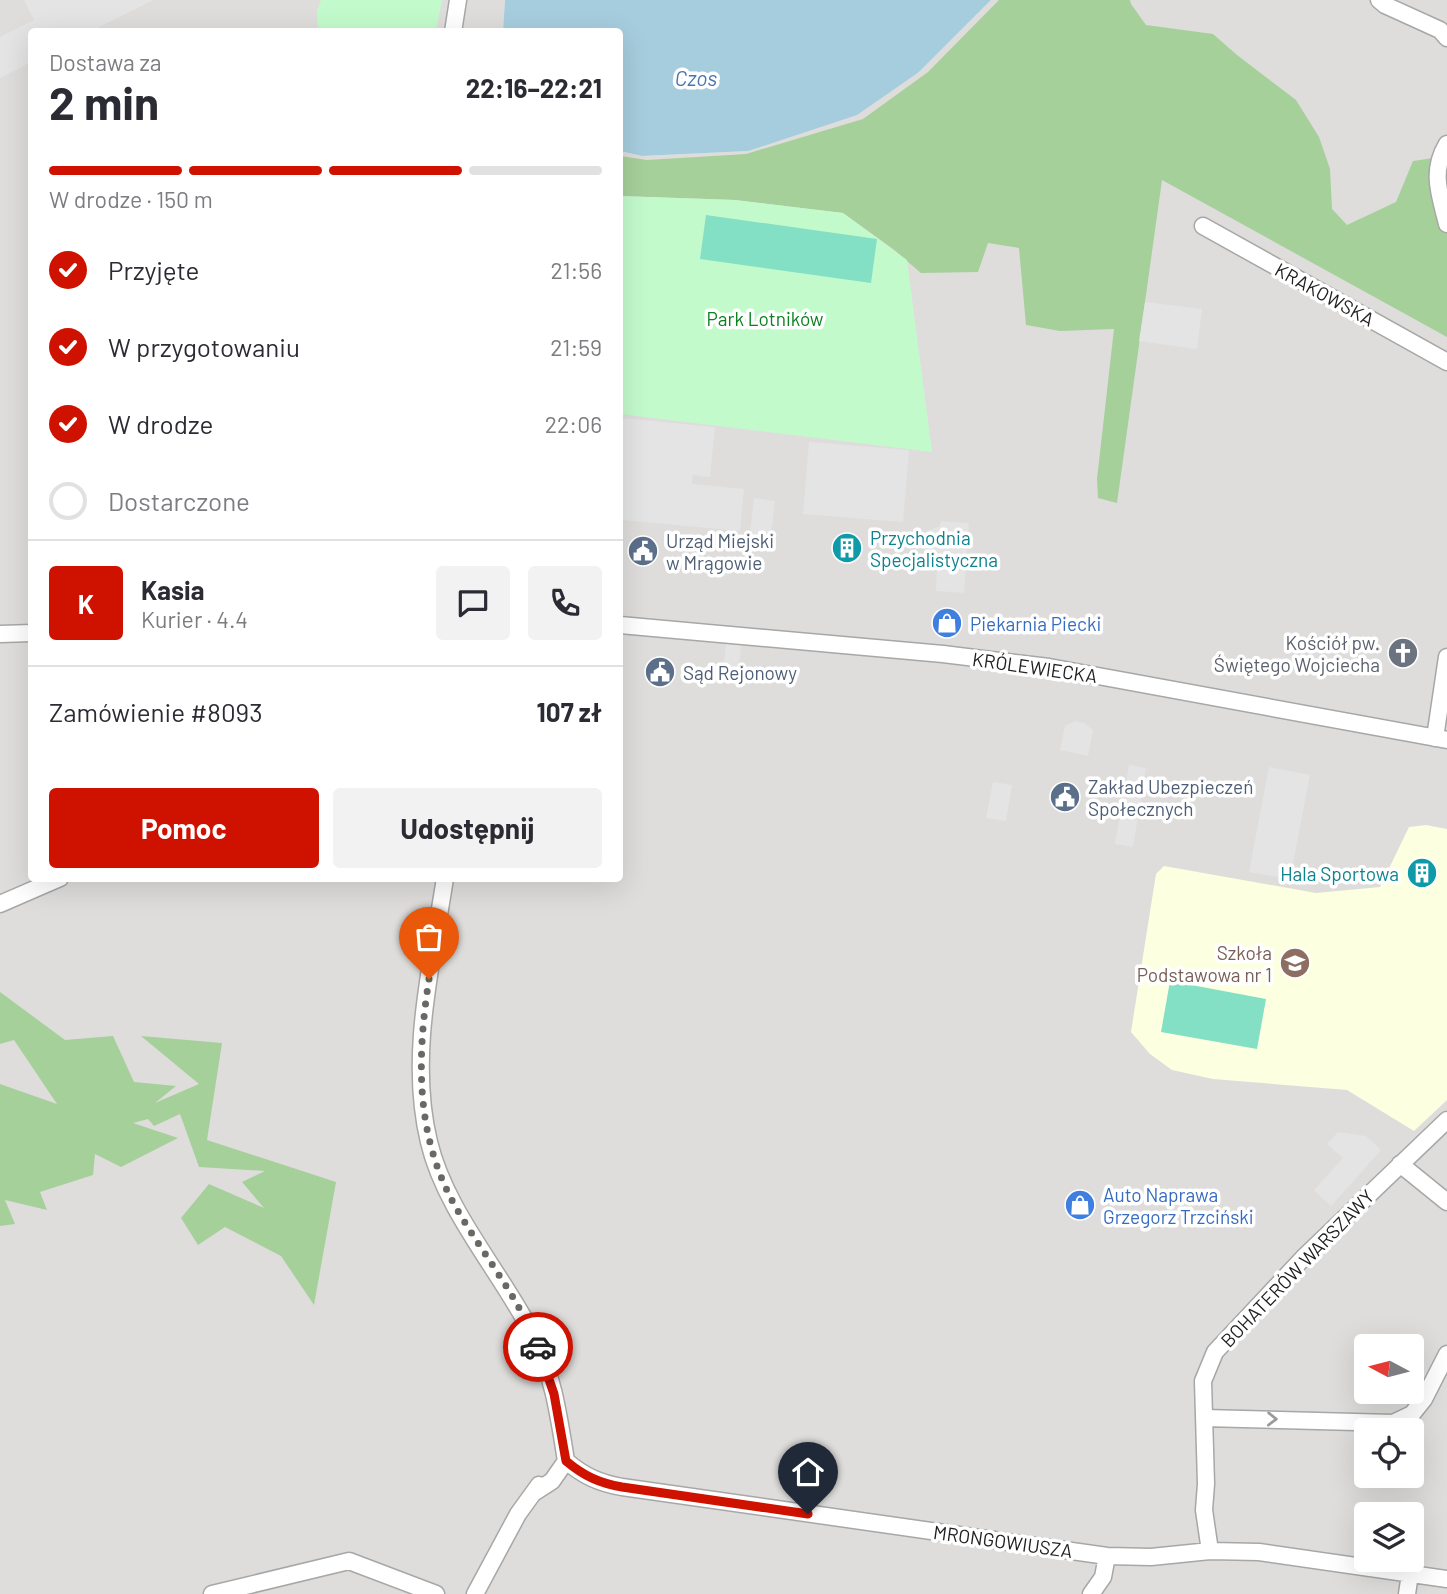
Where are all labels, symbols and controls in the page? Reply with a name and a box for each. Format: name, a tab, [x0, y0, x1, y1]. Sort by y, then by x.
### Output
text: Dostawa za	[49, 48, 161, 76]
water label: Czos	[675, 65, 717, 90]
text: 22:16–22:21	[466, 72, 602, 103]
text: 2 min	[49, 74, 159, 129]
text: W drodze · 150 m	[49, 185, 213, 213]
icon: check	[49, 251, 87, 289]
text: Przyjęte	[108, 254, 199, 285]
text: 21:56	[550, 256, 602, 284]
street label: KRAKOWSKA	[1271, 257, 1379, 331]
park label: Park Lotników	[707, 307, 824, 330]
icon: check	[49, 328, 87, 366]
text: W przygotowaniu	[108, 331, 300, 362]
text: 21:59	[550, 333, 602, 361]
icon: check	[49, 405, 87, 443]
text: W drodze	[108, 408, 213, 439]
text: 22:06	[545, 410, 602, 438]
text: Dostarczone	[108, 485, 250, 516]
place label: Przychodnia Specjalistyczna	[870, 526, 998, 571]
place label: Urząd Miejski w Mrągowie	[666, 529, 774, 574]
building icon: Przychodnia Specjalistyczna	[830, 531, 864, 565]
public building icon: Urząd Miejski w Mrągowie	[626, 534, 660, 568]
button: chat	[436, 566, 510, 640]
button: phone	[528, 566, 602, 640]
text: Kasia	[141, 574, 204, 605]
text: K	[78, 588, 94, 619]
text: Kurier · 4.4	[141, 605, 248, 633]
shop icon: Piekarnia Piecki	[930, 606, 964, 640]
place label: Piekarnia Piecki	[970, 612, 1101, 635]
place label: Kościół pw. Świętego Wojciecha	[1214, 631, 1380, 676]
church icon: Kościół pw. Świętego Wojciecha	[1386, 636, 1420, 670]
street label: KRÓLEWIECKA	[971, 647, 1099, 687]
public building icon: Sąd Rejonowy	[643, 655, 677, 689]
place label: Sąd Rejonowy	[683, 661, 797, 684]
text: Zamówienie #8093	[49, 696, 263, 727]
text: 107 zł	[537, 696, 602, 727]
place label: Zakład Ubezpieczeń Społecznych	[1088, 775, 1253, 820]
public building icon: Zakład Ubezpieczeń Społecznych	[1048, 780, 1082, 814]
button: Pomoc	[49, 788, 319, 868]
button: Udostępnij	[333, 788, 602, 868]
building icon: Hala Sportowa	[1405, 856, 1439, 890]
place label: Hala Sportowa	[1280, 862, 1399, 885]
pin	[399, 907, 459, 979]
icon: bag	[410, 918, 448, 956]
place label: Szkoła Podstawowa nr 1	[1137, 941, 1272, 986]
school or university icon: Szkoła Podstawowa nr 1	[1278, 946, 1312, 980]
place label: Auto Naprawa Grzegorz Trzciński	[1103, 1183, 1254, 1228]
street label: BOHATERÓW WARSZAWY	[1216, 1184, 1378, 1352]
shop icon: Auto Naprawa Grzegorz Trzciński	[1063, 1188, 1097, 1222]
courier	[503, 1312, 573, 1382]
icon: car	[519, 1328, 557, 1366]
north arrow	[1354, 1334, 1424, 1404]
map controls	[1354, 1334, 1424, 1572]
one-way arrow	[1267, 1412, 1278, 1427]
button: locate	[1354, 1418, 1424, 1488]
pin	[778, 1442, 838, 1514]
icon: home	[789, 1453, 827, 1491]
button: layers	[1354, 1502, 1424, 1572]
street label: MRONGOWIUSZA	[932, 1520, 1074, 1562]

